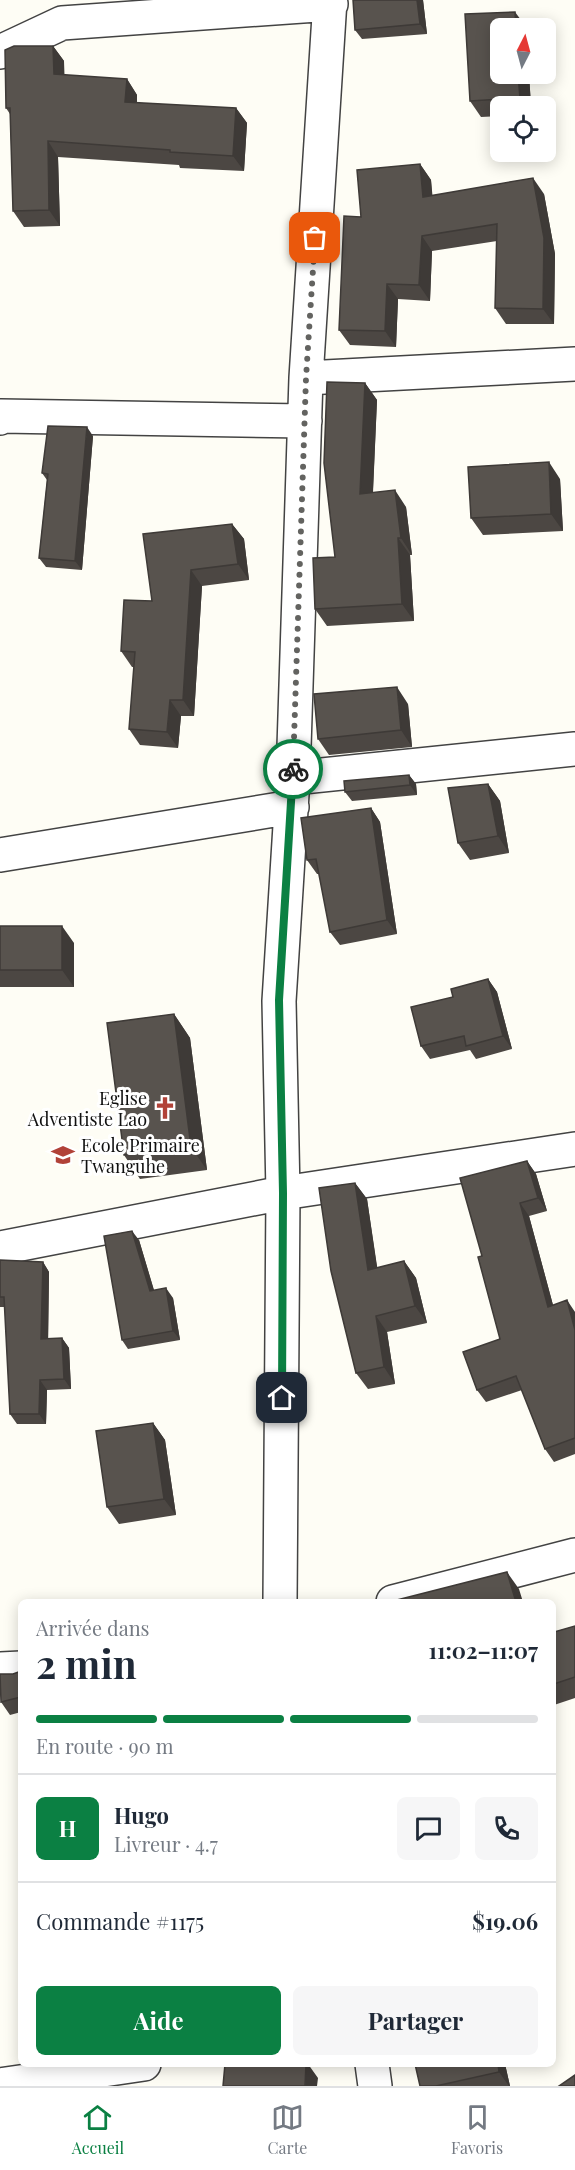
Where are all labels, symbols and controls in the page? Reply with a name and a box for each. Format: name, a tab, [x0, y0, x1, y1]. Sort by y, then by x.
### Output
north arrow	[490, 18, 556, 84]
map controls	[490, 18, 556, 162]
button: locate	[490, 96, 556, 162]
pin	[289, 212, 340, 263]
icon: bag	[298, 221, 331, 254]
courier	[263, 739, 323, 799]
icon: bike	[277, 753, 310, 786]
place label: Eglise Adventiste Lao	[27, 1086, 147, 1131]
church icon: Eglise Adventiste Lao	[152, 1095, 178, 1121]
place label: Ecole Primaire Twanguhe	[81, 1133, 200, 1178]
school or university icon: Ecole Primaire Twanguhe	[50, 1142, 76, 1168]
pin	[256, 1372, 307, 1423]
icon: home	[265, 1381, 298, 1414]
text: Arrivée dans	[36, 1614, 150, 1641]
text: 11:02–11:07	[429, 1635, 538, 1665]
text: 2 min	[36, 1637, 137, 1689]
text: En route · 90 m	[36, 1732, 174, 1759]
button: chat	[397, 1797, 460, 1860]
button: phone	[475, 1797, 538, 1860]
text: Hugo	[114, 1800, 169, 1830]
text: H	[59, 1813, 76, 1843]
text: Livreur · 4.7	[114, 1830, 218, 1857]
text: Commande #1175	[36, 1906, 204, 1936]
text: $19.06	[472, 1906, 538, 1936]
button: Aide	[36, 1986, 281, 2055]
button: Partager	[293, 1986, 538, 2055]
tab: Accueil	[72, 2101, 124, 2158]
tab: Carte	[268, 2101, 307, 2158]
tab: Favoris	[451, 2101, 503, 2158]

